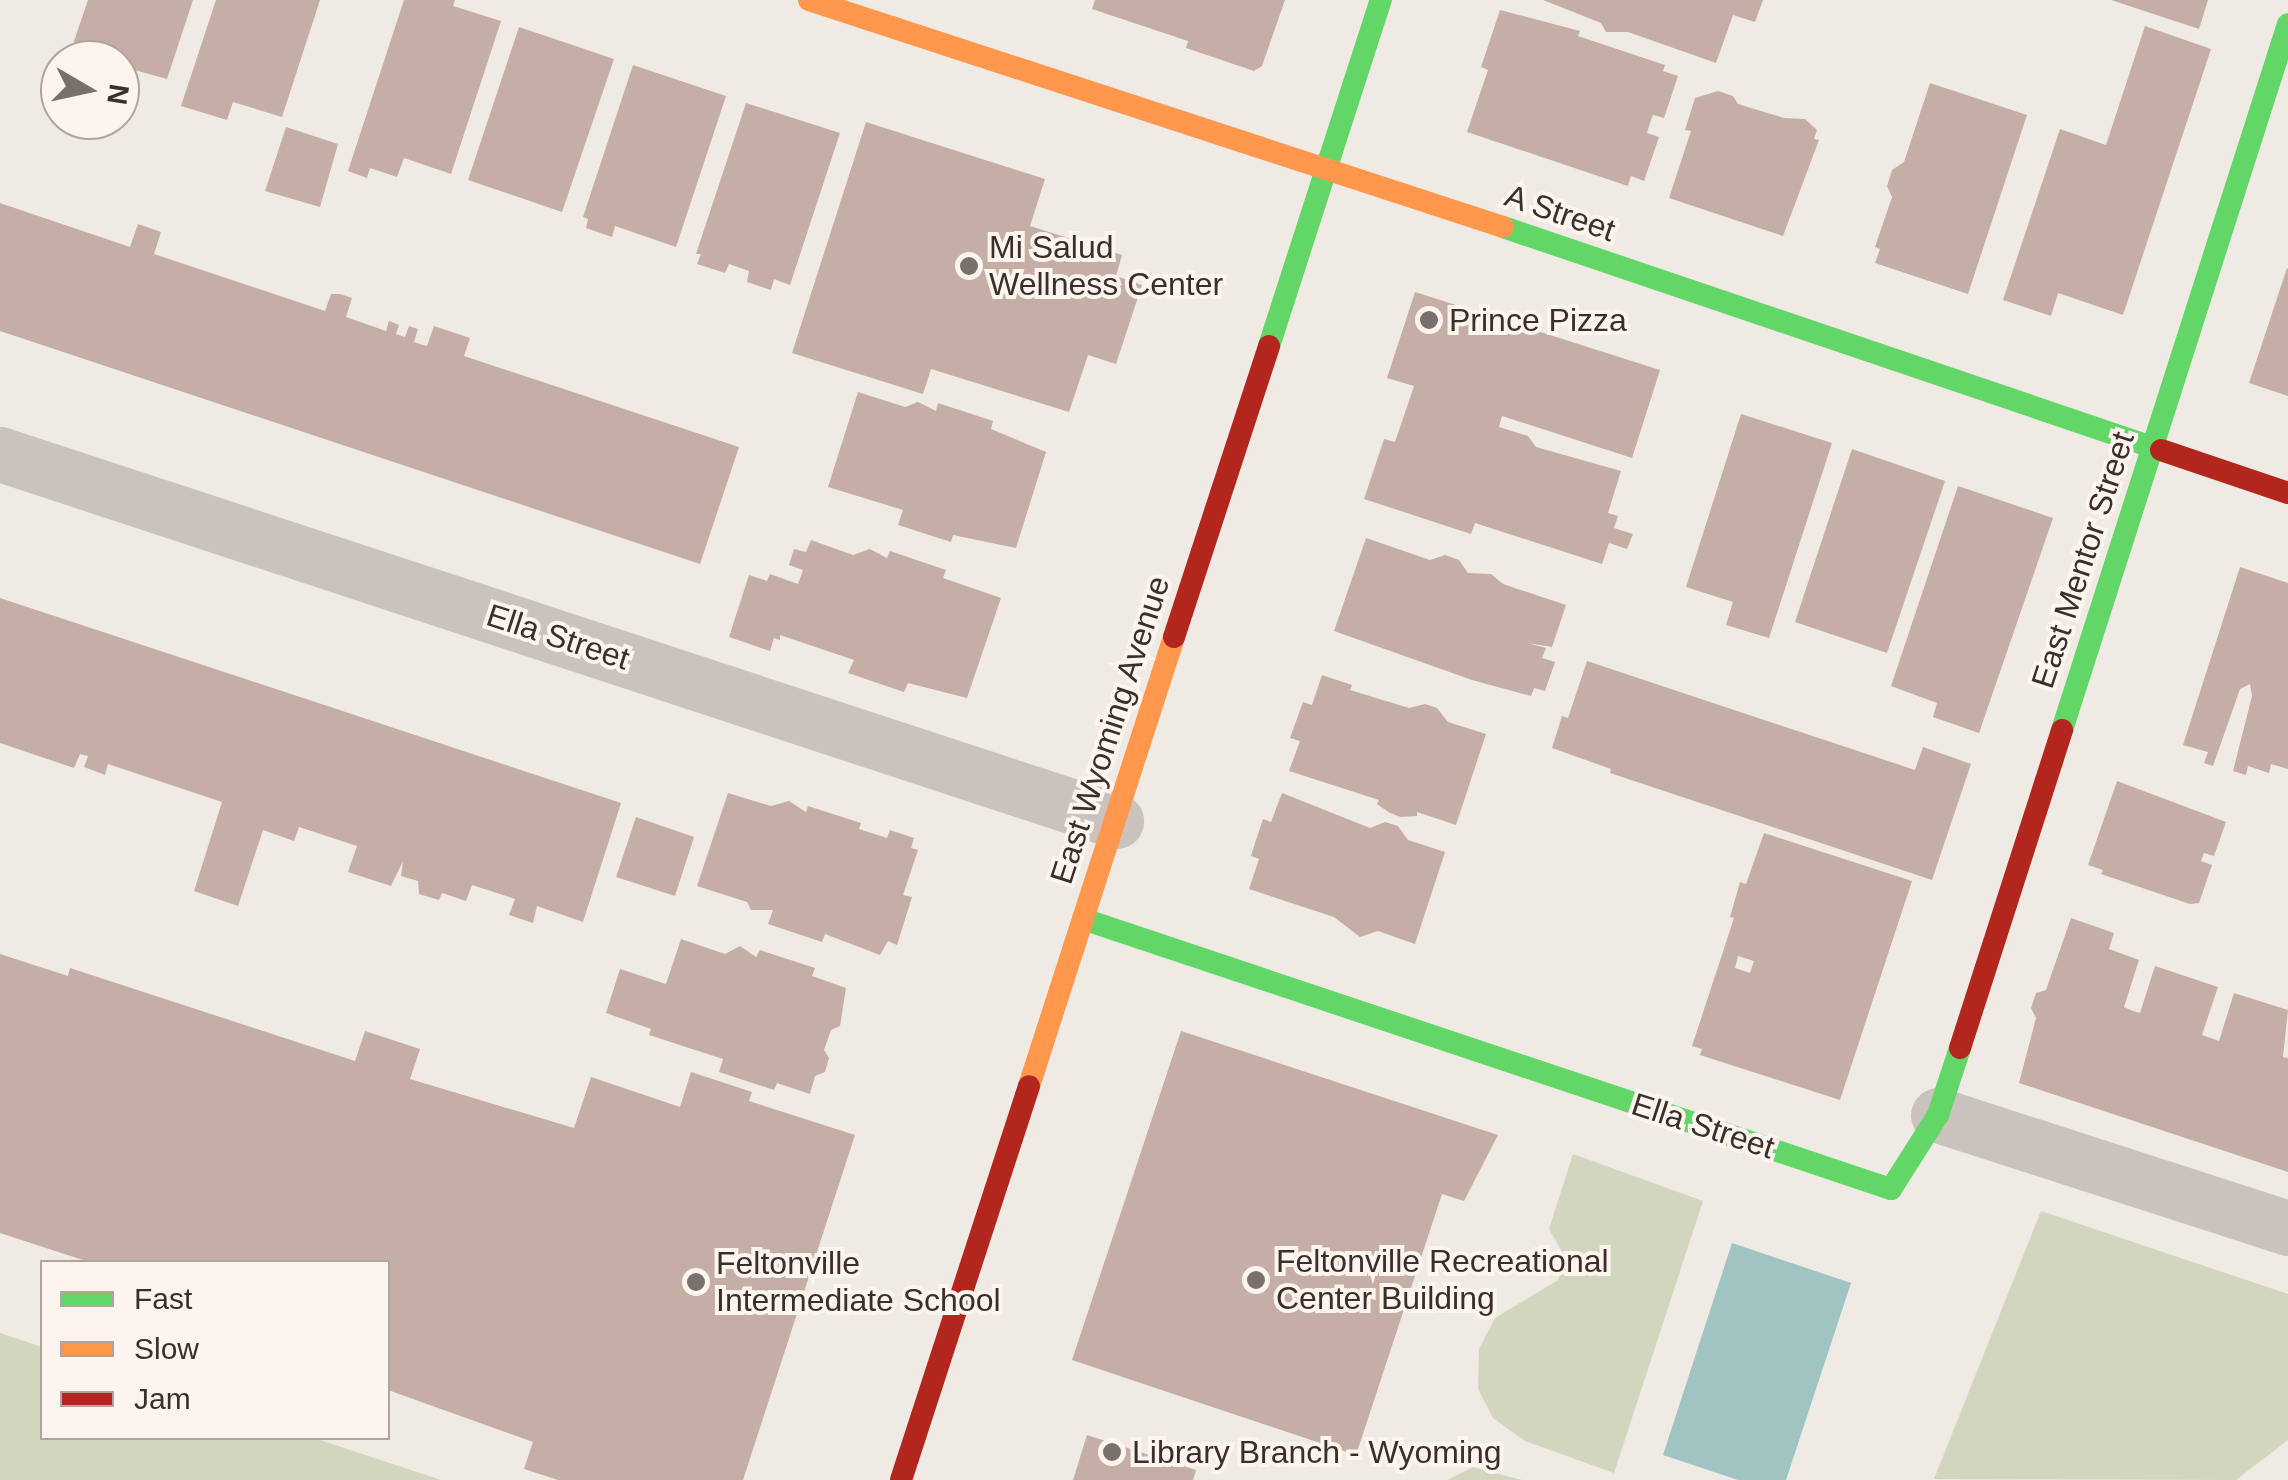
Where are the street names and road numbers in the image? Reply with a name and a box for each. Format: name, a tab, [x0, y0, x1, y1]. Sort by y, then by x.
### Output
street label: A Street	[1499, 176, 1621, 250]
street label: East Mentor Street	[2024, 427, 2142, 693]
street label: East Wyoming Avenue	[1042, 571, 1178, 889]
street label: Ella Street	[482, 596, 634, 678]
street label: Ella Street	[1627, 1085, 1779, 1167]

